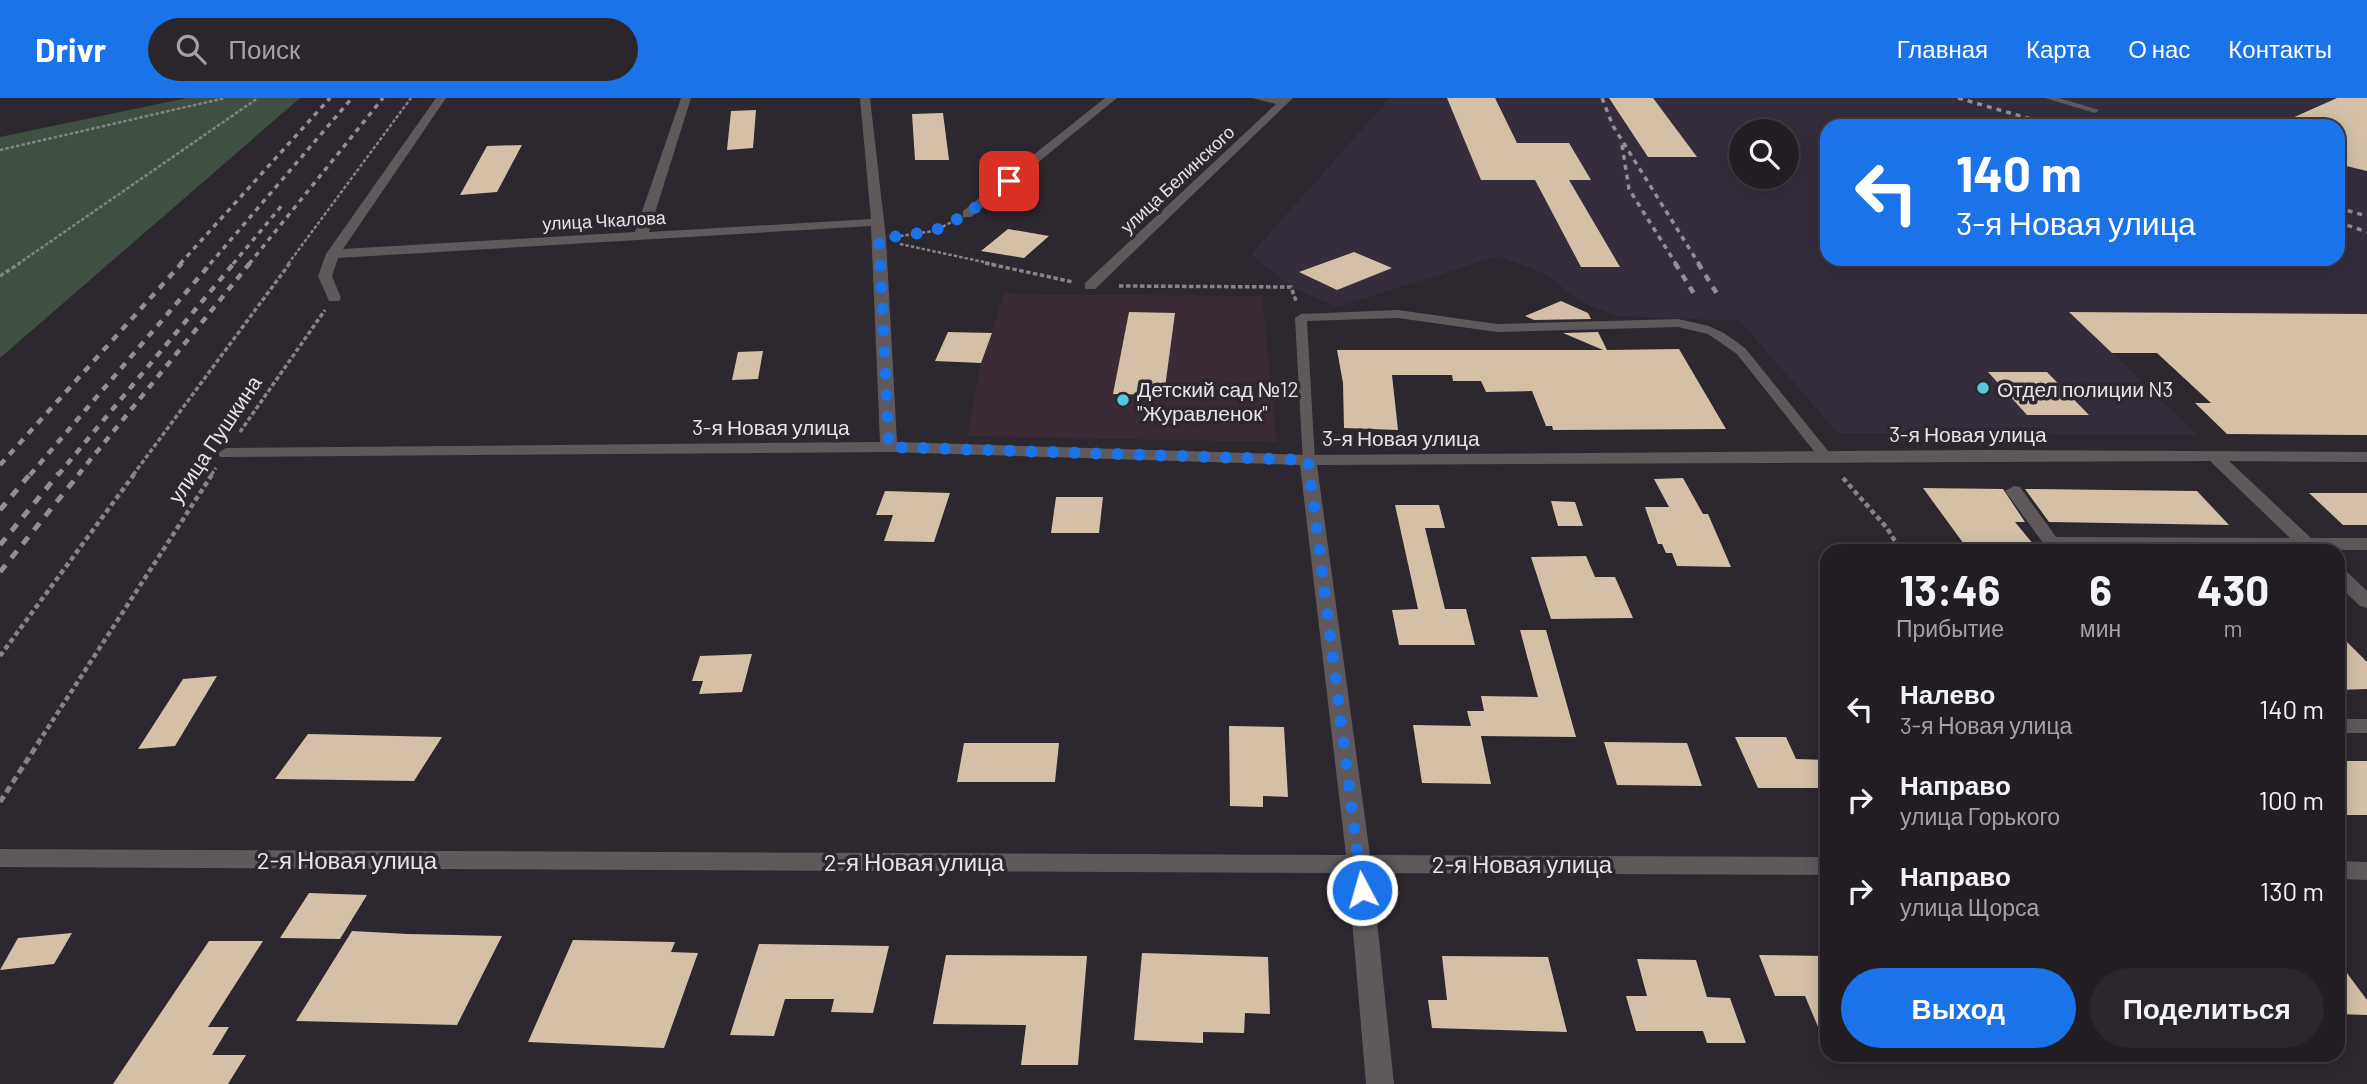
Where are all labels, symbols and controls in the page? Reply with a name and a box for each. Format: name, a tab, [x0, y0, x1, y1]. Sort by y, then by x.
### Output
search box	[148, 18, 638, 81]
text: Drivr	[35, 29, 106, 69]
icon: search	[172, 30, 210, 68]
text: Поиск	[228, 33, 300, 64]
text: Главная	[1897, 34, 1988, 63]
text: Карта	[2026, 34, 2090, 63]
text: О нас	[2128, 34, 2190, 63]
text: Контакты	[2228, 34, 2332, 63]
map controls	[1729, 119, 1799, 189]
button: search	[1729, 119, 1799, 189]
street label: улица Белинского	[1115, 120, 1239, 238]
text: 140 m	[1956, 143, 2082, 202]
icon: left	[1841, 147, 1932, 238]
pin	[979, 151, 1039, 211]
icon: arrive	[990, 162, 1028, 200]
text: 3-я Новая улица	[1956, 203, 2196, 241]
street label: улица Чкалова	[542, 206, 667, 234]
street label: улица Пушкина	[162, 370, 266, 508]
place label: Детский сад №12 "Журавленок"	[1137, 376, 1299, 425]
place label: Отдел полиции N3	[1997, 376, 2173, 401]
marker: Отдел полиции N3	[1975, 380, 1991, 396]
marker: Детский сад №12 "Журавленок"	[1115, 392, 1131, 408]
street label: 3-я Новая улица	[692, 414, 850, 439]
street label: 3-я Новая улица	[1889, 421, 2047, 446]
street label: 3-я Новая улица	[1322, 425, 1480, 450]
text: 13:46	[1900, 564, 2000, 614]
text: 6	[2089, 564, 2112, 614]
text: 430	[2197, 564, 2269, 614]
text: Прибытие	[1896, 614, 2004, 642]
text: мин	[2080, 614, 2121, 642]
text: m	[2224, 614, 2243, 642]
text: Налево	[1900, 678, 1995, 709]
icon: left	[1841, 690, 1879, 728]
text: 140 m	[2259, 693, 2324, 724]
text: 3-я Новая улица	[1900, 711, 2072, 739]
text: Направо	[1900, 769, 2011, 800]
icon: right	[1841, 781, 1879, 819]
text: 100 m	[2259, 784, 2324, 815]
text: улица Горького	[1900, 802, 2060, 830]
street label: 2-я Новая улица	[257, 845, 438, 874]
street label: 2-я Новая улица	[824, 847, 1005, 876]
street label: 2-я Новая улица	[1432, 849, 1613, 878]
position arrow	[1325, 853, 1399, 927]
text: Направо	[1900, 860, 2011, 891]
icon: right	[1841, 872, 1879, 910]
text: 130 m	[2260, 875, 2324, 906]
text: улица Щорса	[1900, 893, 2039, 921]
button: Выход	[1841, 968, 2076, 1048]
button: Поделиться	[2090, 968, 2324, 1048]

